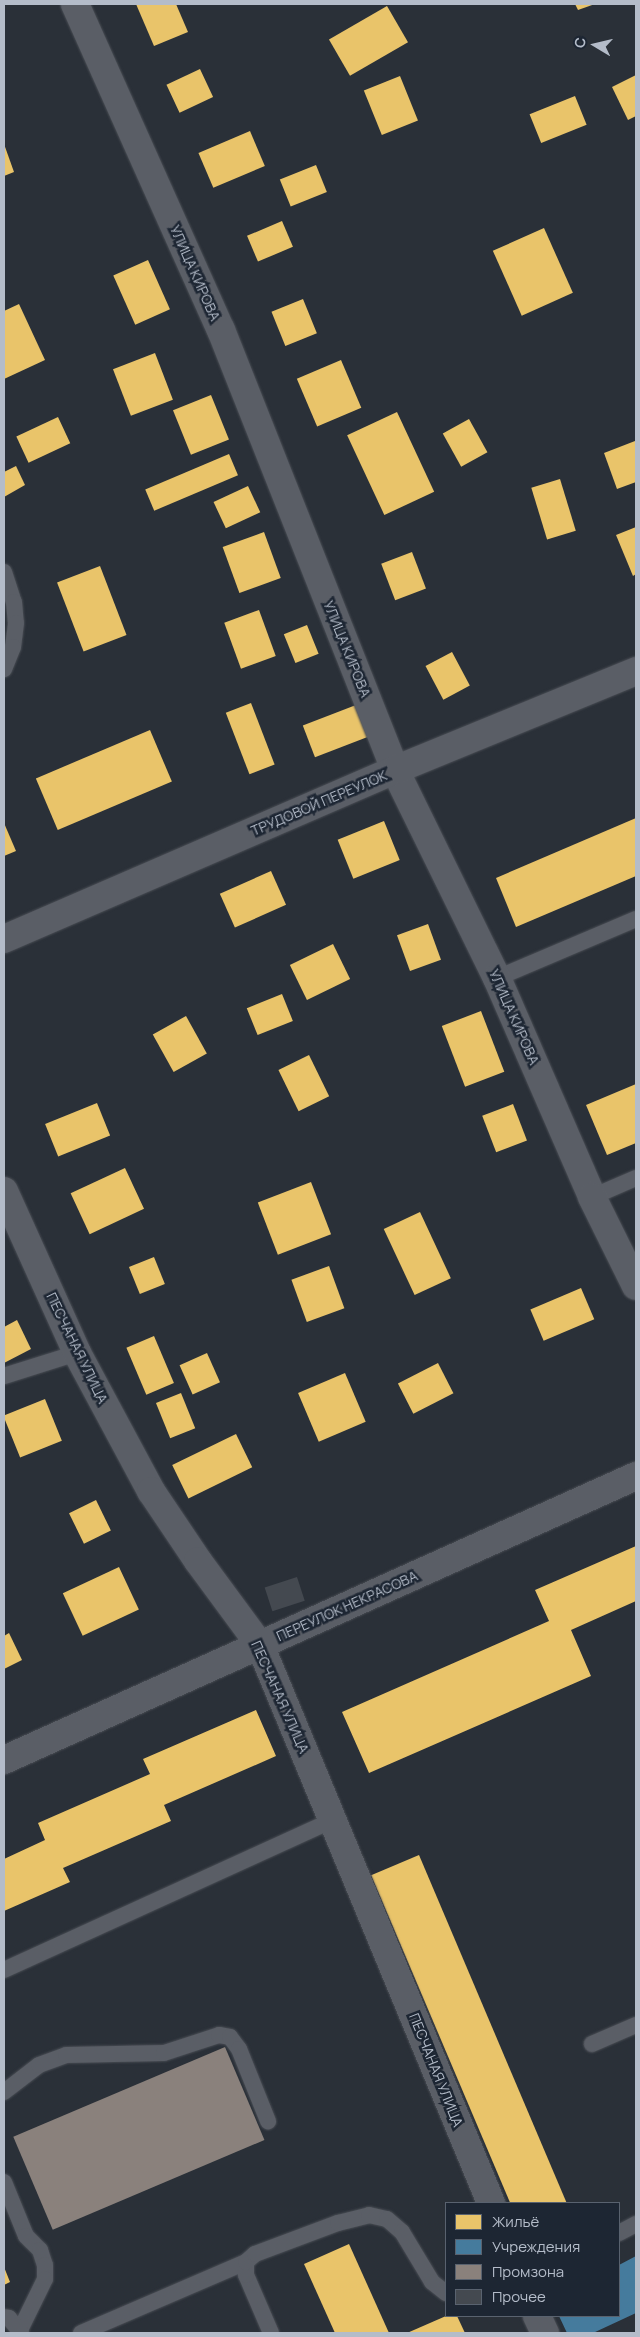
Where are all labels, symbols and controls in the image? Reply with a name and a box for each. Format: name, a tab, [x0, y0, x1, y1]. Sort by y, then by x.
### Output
north arrow	[570, 20, 620, 70]
text: С	[569, 36, 590, 49]
street label: УЛИЦА КИРОВА	[166, 223, 224, 323]
street label: УЛИЦА КИРОВА	[320, 598, 374, 700]
street label: ТРУДОВОЙ ПЕРЕУЛОК	[248, 767, 390, 839]
street label: УЛИЦА КИРОВА	[485, 967, 543, 1067]
street label: ПЕСЧАНАЯ УЛИЦА	[43, 1290, 111, 1406]
street label: ПЕРЕУЛОК НЕКРАСОВА	[274, 1567, 420, 1645]
street label: ПЕСЧАНАЯ УЛИЦА	[248, 1638, 312, 1756]
street label: ПЕСЧАНАЯ УЛИЦА	[405, 2011, 467, 2129]
legend	[445, 2202, 620, 2317]
text: Жильё	[492, 2211, 539, 2232]
text: Учреждения	[492, 2236, 580, 2257]
text: Промзона	[492, 2261, 564, 2282]
text: Прочее	[492, 2286, 546, 2307]

